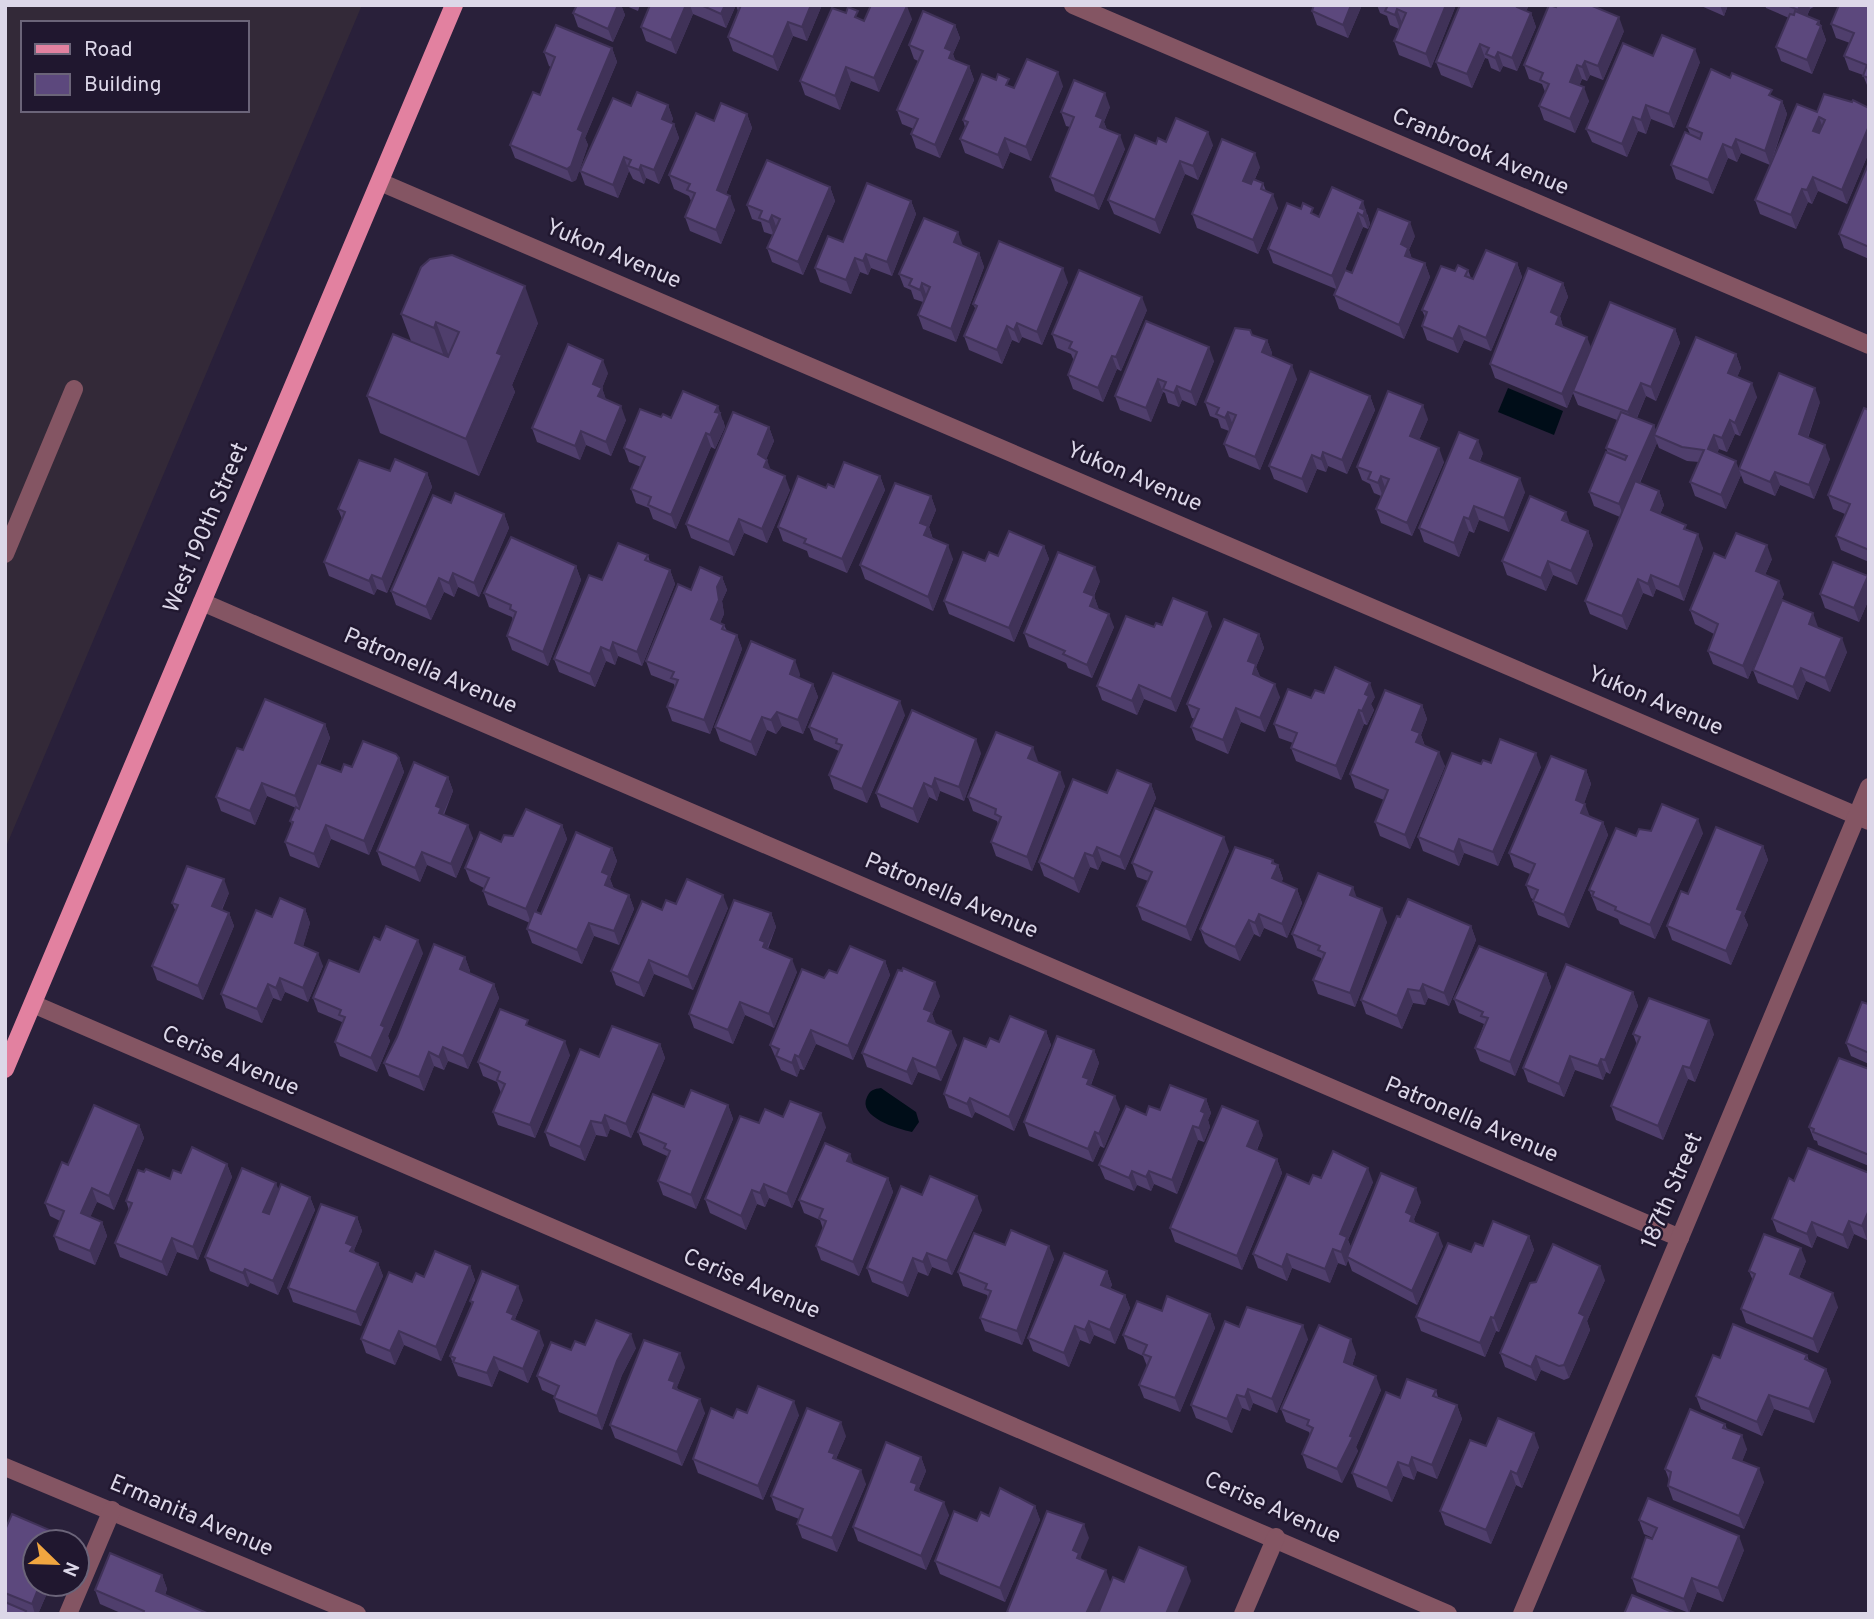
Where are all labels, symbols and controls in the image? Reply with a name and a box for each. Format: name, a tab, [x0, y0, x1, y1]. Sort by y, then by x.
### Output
legend	[21, 21, 248, 112]
text: Road	[84, 37, 133, 64]
text: Building	[84, 72, 162, 99]
street label: Cranbrook Avenue	[1387, 103, 1573, 203]
street label: Yukon Avenue	[541, 213, 685, 297]
street label: Yukon Avenue	[1062, 436, 1206, 520]
street label: West 190th Street	[158, 438, 256, 618]
street label: Patronella Avenue	[339, 622, 521, 722]
street label: Yukon Avenue	[1583, 660, 1727, 744]
street label: Patronella Avenue	[860, 847, 1042, 947]
street label: Cerise Avenue	[157, 1020, 303, 1104]
street label: Patronella Avenue	[1380, 1071, 1562, 1171]
street label: 187th Street	[1636, 1128, 1710, 1254]
street label: Cerise Avenue	[678, 1243, 824, 1327]
street label: Cerise Avenue	[1199, 1466, 1345, 1552]
street label: Ermanita Avenue	[105, 1469, 277, 1565]
north arrow	[21, 1528, 91, 1598]
text: N	[56, 1558, 84, 1580]

